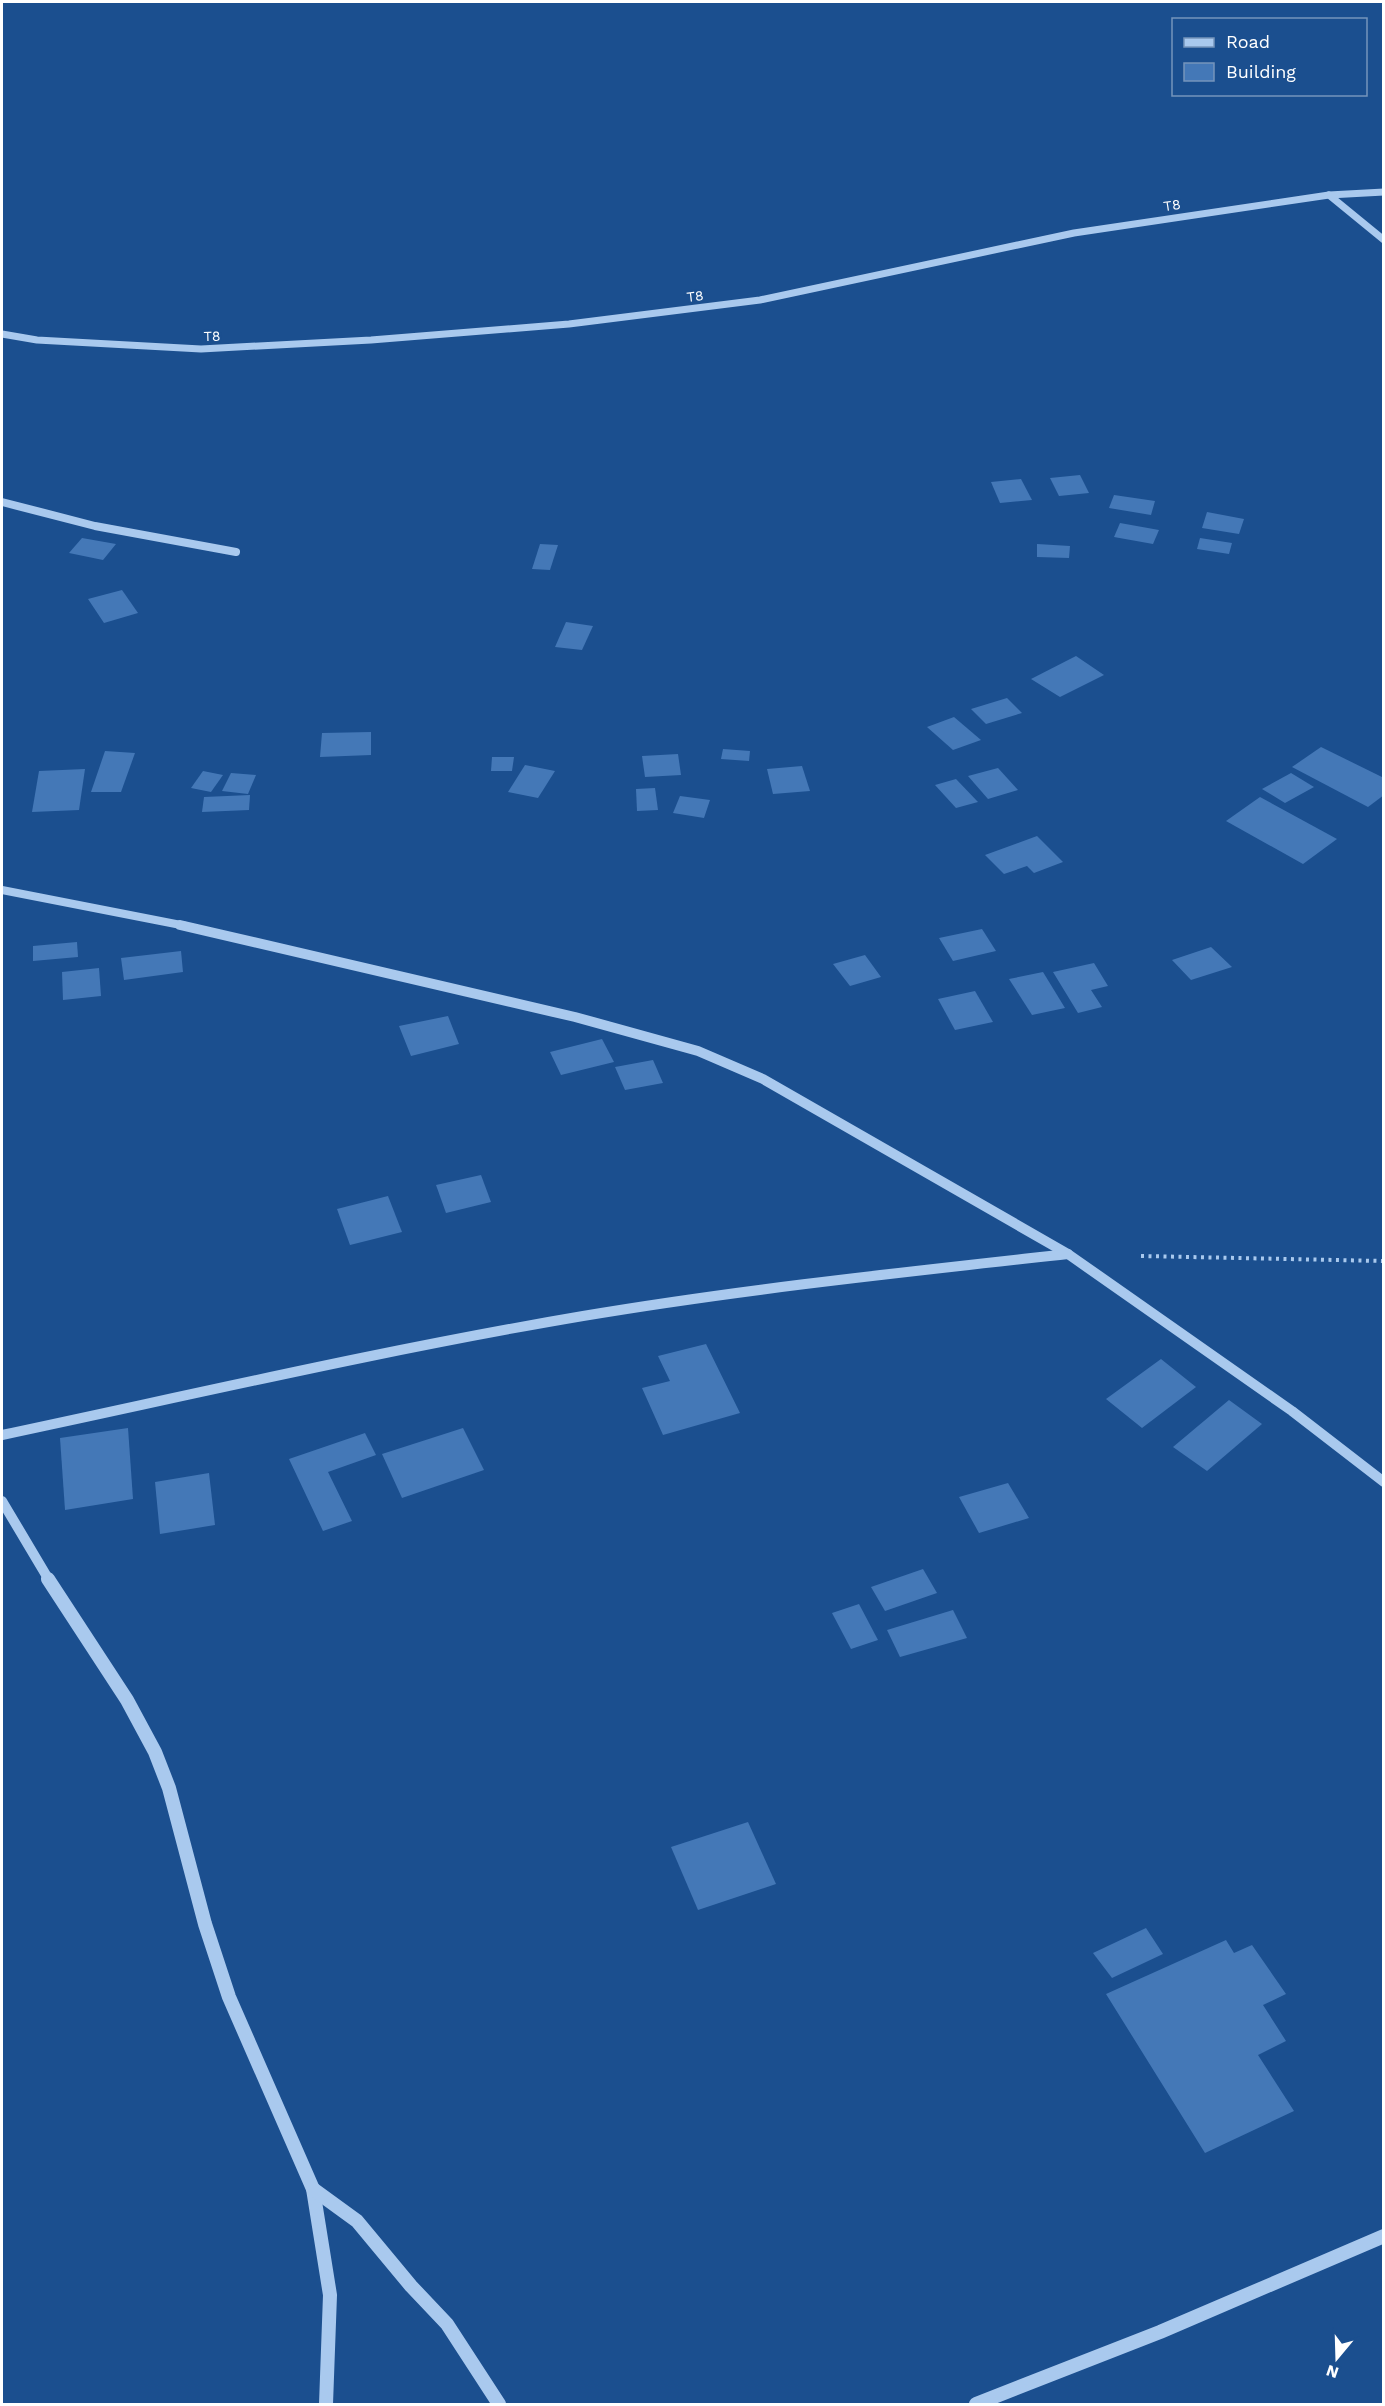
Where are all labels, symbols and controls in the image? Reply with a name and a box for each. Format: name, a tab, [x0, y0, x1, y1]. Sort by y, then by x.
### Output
legend	[1172, 18, 1367, 96]
text: Road	[1226, 31, 1270, 52]
text: Building	[1226, 61, 1296, 82]
street label: T8	[1162, 196, 1182, 214]
street label: T8	[686, 287, 704, 305]
street label: T8	[203, 328, 221, 344]
north arrow	[1307, 2328, 1367, 2388]
text: N	[1324, 2361, 1341, 2383]

